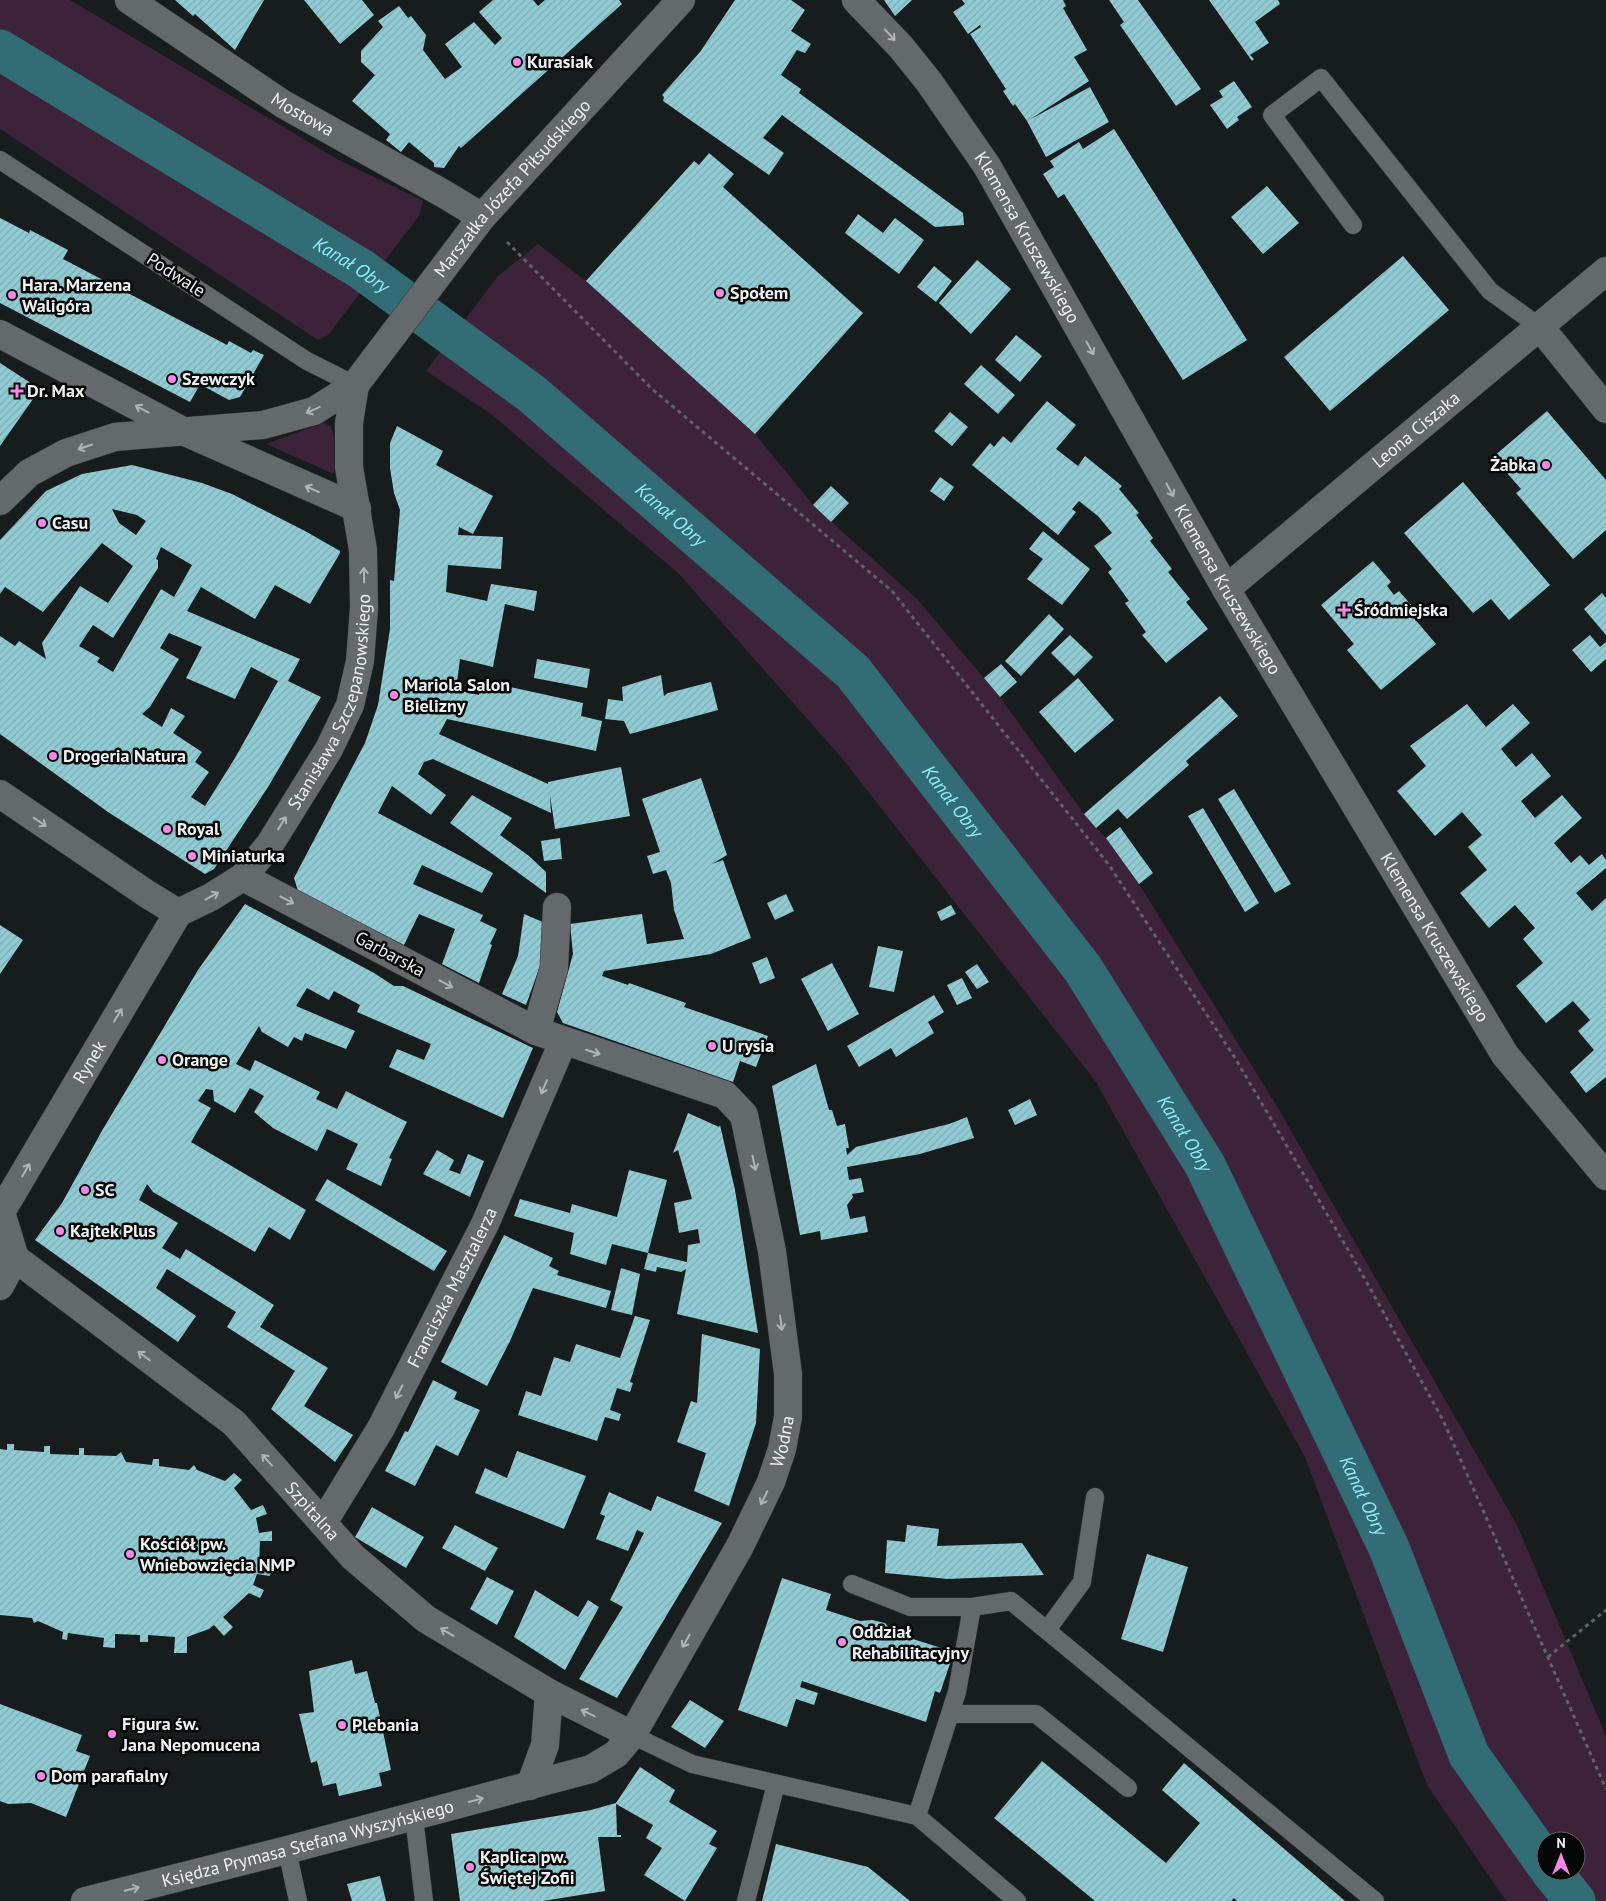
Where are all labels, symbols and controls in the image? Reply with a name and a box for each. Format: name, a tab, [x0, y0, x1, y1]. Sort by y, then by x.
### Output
one-way arrow	[884, 29, 896, 42]
place label: Kurasiak	[527, 50, 593, 73]
marker: Kurasiak	[511, 56, 523, 68]
street label: Mostowa	[267, 87, 338, 141]
street label: Marszałka Józefa Piłsudskiego	[428, 94, 596, 282]
street label: Klemensa Kruszewskiego	[970, 147, 1085, 327]
water label: Kanał Obry	[309, 231, 396, 299]
street label: Podwale	[143, 247, 210, 302]
place label: Hara. Marzena Waligóra	[22, 273, 131, 317]
place label: Społem	[730, 281, 788, 304]
marker: Społem	[714, 287, 726, 299]
marker: Hara. Marzena Waligóra	[6, 289, 18, 301]
one-way arrow	[1085, 341, 1095, 356]
place label: Szewczyk	[182, 367, 255, 390]
marker: Szewczyk	[166, 373, 178, 385]
place label: Dr. Max	[27, 379, 85, 402]
marker: Dr. Max	[11, 385, 23, 397]
street label: Leona Ciszaka	[1367, 386, 1465, 473]
one-way arrow	[134, 404, 149, 414]
one-way arrow	[306, 405, 321, 415]
one-way arrow	[78, 443, 93, 452]
place label: Żabka	[1490, 453, 1536, 476]
marker: Żabka	[1540, 459, 1552, 471]
water label: Kanał Obry	[631, 477, 713, 553]
one-way arrow	[1166, 482, 1175, 497]
one-way arrow	[305, 483, 320, 493]
street label: Klemensa Kruszewskiego	[1169, 500, 1287, 679]
place label: Casu	[52, 511, 88, 534]
marker: Casu	[36, 517, 48, 529]
one-way arrow	[359, 568, 369, 584]
street label: Stanisława Szczepanowskiego	[282, 594, 375, 814]
place label: Śródmiejska	[1354, 598, 1448, 621]
marker: Śródmiejska	[1338, 604, 1350, 616]
place label: Mariola Salon Bielizny	[404, 673, 510, 717]
marker: Mariola Salon Bielizny	[388, 689, 400, 701]
place label: Drogeria Natura	[63, 744, 186, 767]
marker: Drogeria Natura	[47, 750, 59, 762]
water label: Kanał Obry	[917, 760, 990, 844]
one-way arrow	[33, 817, 47, 827]
place label: Royal	[177, 817, 220, 840]
one-way arrow	[278, 817, 288, 831]
marker: Royal	[161, 823, 173, 835]
place label: Miniaturka	[202, 844, 285, 867]
street label: Klemensa Kruszewskiego	[1376, 848, 1495, 1026]
marker: Miniaturka	[186, 850, 198, 862]
one-way arrow	[204, 891, 218, 901]
one-way arrow	[279, 895, 294, 905]
street label: Garbarska	[351, 926, 429, 982]
one-way arrow	[438, 979, 453, 989]
one-way arrow	[113, 1008, 123, 1022]
place label: U rysia	[722, 1034, 774, 1057]
street label: Rynek	[68, 1036, 111, 1088]
marker: U rysia	[706, 1040, 718, 1052]
one-way arrow	[585, 1047, 601, 1057]
place label: Orange	[172, 1048, 228, 1071]
marker: Orange	[156, 1054, 168, 1066]
one-way arrow	[538, 1079, 548, 1094]
water label: Kanał Obry	[1152, 1091, 1219, 1177]
one-way arrow	[749, 1154, 759, 1170]
one-way arrow	[21, 1163, 31, 1177]
place label: SC	[95, 1178, 115, 1201]
marker: SC	[79, 1184, 91, 1196]
street label: Franciszka Masztalerza	[402, 1204, 502, 1371]
place label: Kajtek Plus	[70, 1219, 156, 1242]
marker: Kajtek Plus	[54, 1225, 66, 1237]
one-way arrow	[776, 1314, 786, 1330]
one-way arrow	[138, 1350, 151, 1361]
one-way arrow	[394, 1384, 404, 1399]
street label: Wodna	[765, 1414, 799, 1470]
water label: Kanał Obry	[1334, 1452, 1394, 1541]
one-way arrow	[261, 1454, 273, 1467]
street label: Szpitalna	[280, 1476, 345, 1545]
one-way arrow	[758, 1490, 768, 1505]
place label: Kościół pw. Wniebowzięcia NMP	[140, 1532, 295, 1576]
marker: Kościół pw. Wniebowzięcia NMP	[124, 1548, 136, 1560]
place label: Oddział Rehabilitacyjny	[852, 1620, 969, 1664]
one-way arrow	[441, 1626, 455, 1636]
one-way arrow	[681, 1633, 690, 1648]
marker: Oddział Rehabilitacyjny	[836, 1636, 848, 1648]
one-way arrow	[581, 1708, 596, 1717]
place label: Figura św. Jana Nepomucena	[121, 1712, 260, 1756]
place label: Plebania	[352, 1713, 419, 1736]
marker: Plebania	[336, 1719, 348, 1731]
marker: Figura św. Jana Nepomucena	[106, 1728, 118, 1740]
place label: Dom parafialny	[51, 1764, 168, 1787]
marker: Dom parafialny	[35, 1770, 47, 1782]
street label: Księdza Prymasa Stefana Wyszyńskiego	[159, 1794, 456, 1892]
one-way arrow	[467, 1795, 483, 1805]
north arrow	[1536, 1831, 1586, 1881]
text: N	[1556, 1834, 1566, 1852]
place label: Kaplica pw. Świętej Zofii	[480, 1845, 575, 1889]
marker: Kaplica pw. Świętej Zofii	[464, 1861, 476, 1873]
one-way arrow	[124, 1884, 140, 1893]

